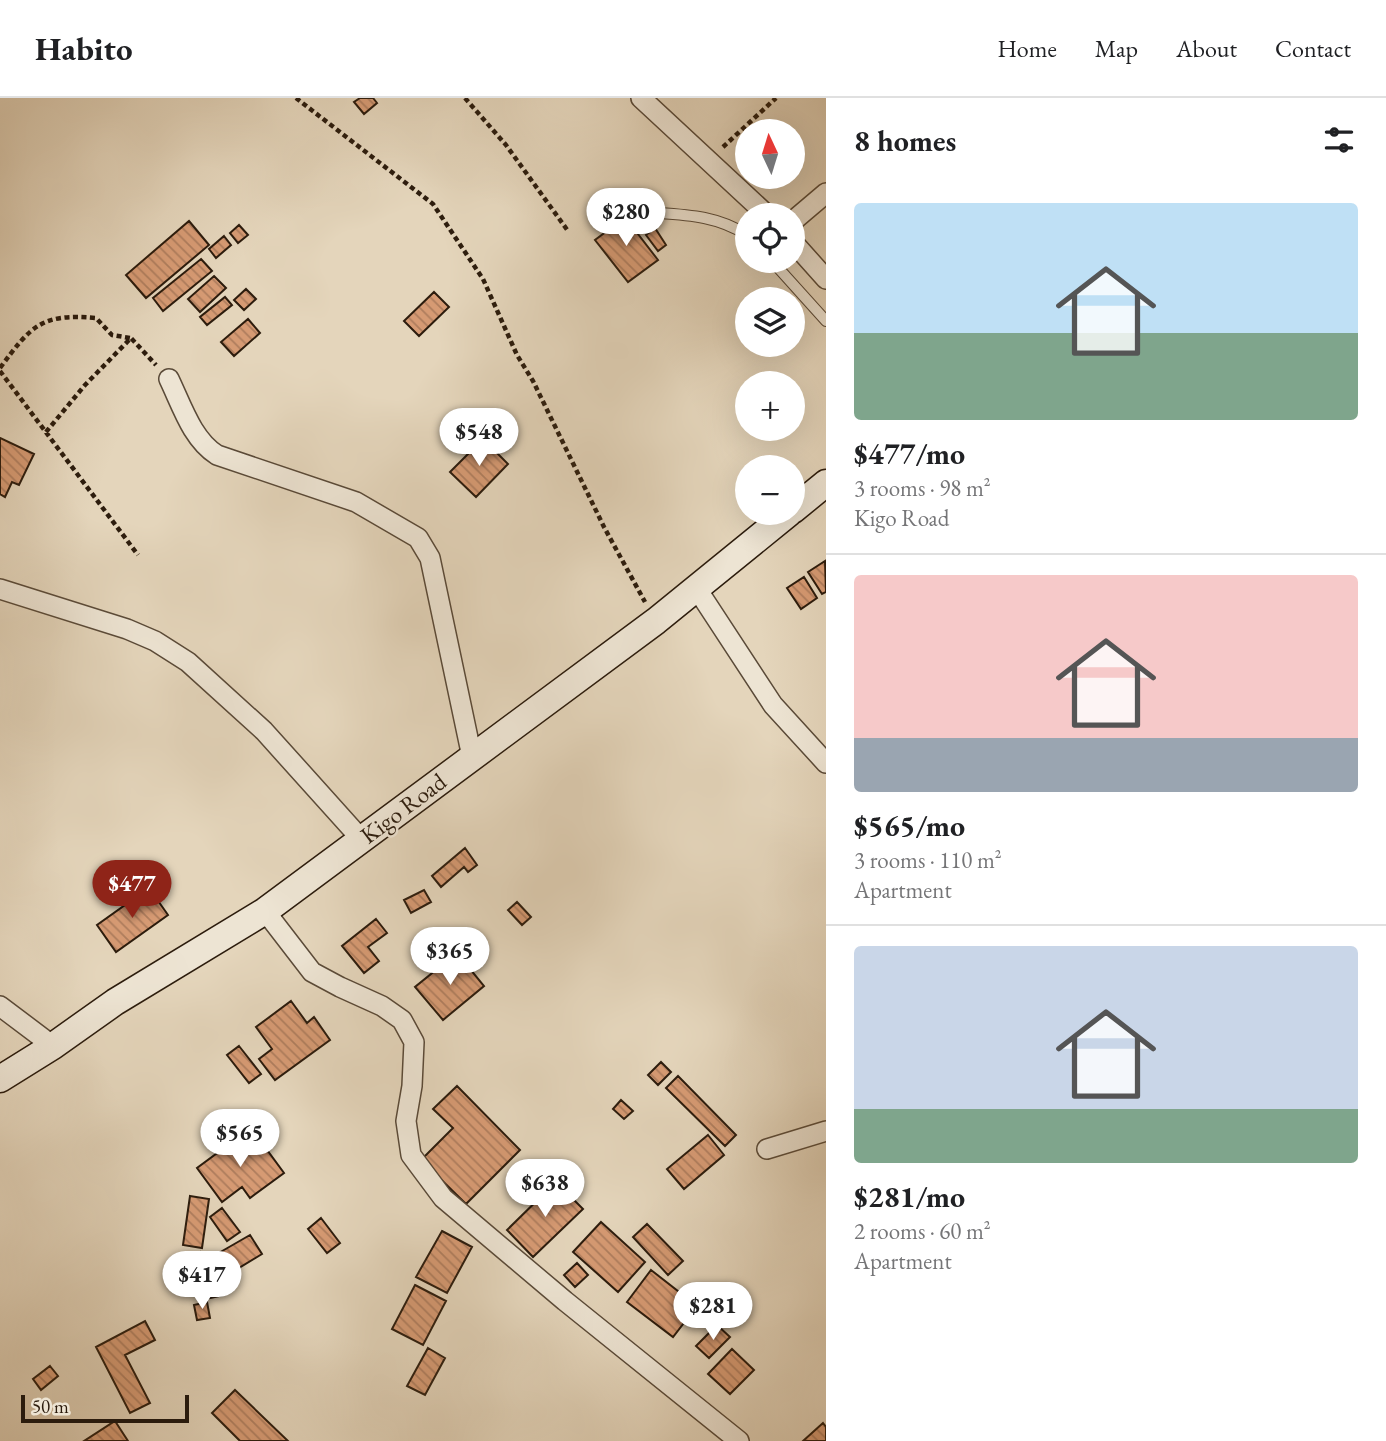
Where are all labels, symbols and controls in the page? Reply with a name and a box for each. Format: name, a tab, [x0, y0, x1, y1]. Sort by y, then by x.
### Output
text: Habito	[35, 27, 132, 70]
text: Home	[997, 33, 1057, 64]
text: Map	[1095, 33, 1138, 64]
text: About	[1176, 33, 1237, 64]
text: Contact	[1275, 33, 1351, 64]
north arrow	[735, 119, 805, 189]
map controls	[735, 119, 805, 525]
text: 8 homes	[854, 121, 956, 160]
icon: filters	[1320, 121, 1358, 159]
pin: $280	[585, 188, 667, 248]
text: $280	[602, 196, 650, 226]
button: locate	[735, 203, 805, 273]
icon: home	[1043, 248, 1169, 374]
button: layers	[735, 287, 805, 357]
button: +	[735, 371, 805, 441]
pin: $548	[438, 408, 520, 468]
text: $548	[455, 416, 503, 446]
text: $477/mo	[854, 434, 965, 473]
button: −	[735, 455, 805, 525]
text: 3 rooms · 98 m²	[854, 473, 991, 503]
text: Kigo Road	[854, 503, 949, 533]
icon: home	[1043, 620, 1169, 746]
street label: Kigo Road	[354, 765, 453, 850]
text: $565/mo	[854, 806, 965, 845]
text: 3 rooms · 110 m²	[854, 845, 1002, 875]
pin: $477	[91, 860, 173, 920]
text: $477	[108, 868, 156, 898]
text: Apartment	[854, 875, 952, 905]
pin: $365	[409, 928, 491, 987]
text: $365	[426, 935, 474, 965]
icon: home	[1043, 991, 1169, 1117]
pin: $565	[199, 1110, 281, 1169]
text: $565	[216, 1117, 264, 1147]
pin: $638	[504, 1160, 586, 1219]
text: $638	[521, 1167, 569, 1197]
text: $281/mo	[854, 1177, 965, 1216]
text: 2 rooms · 60 m²	[854, 1216, 991, 1246]
text: Apartment	[854, 1246, 952, 1276]
pin: $417	[161, 1252, 243, 1311]
text: $417	[178, 1259, 226, 1289]
pin: $281	[672, 1282, 754, 1342]
text: $281	[689, 1290, 737, 1320]
scale bar	[21, 1392, 189, 1424]
text: 50 m	[32, 1394, 69, 1419]

